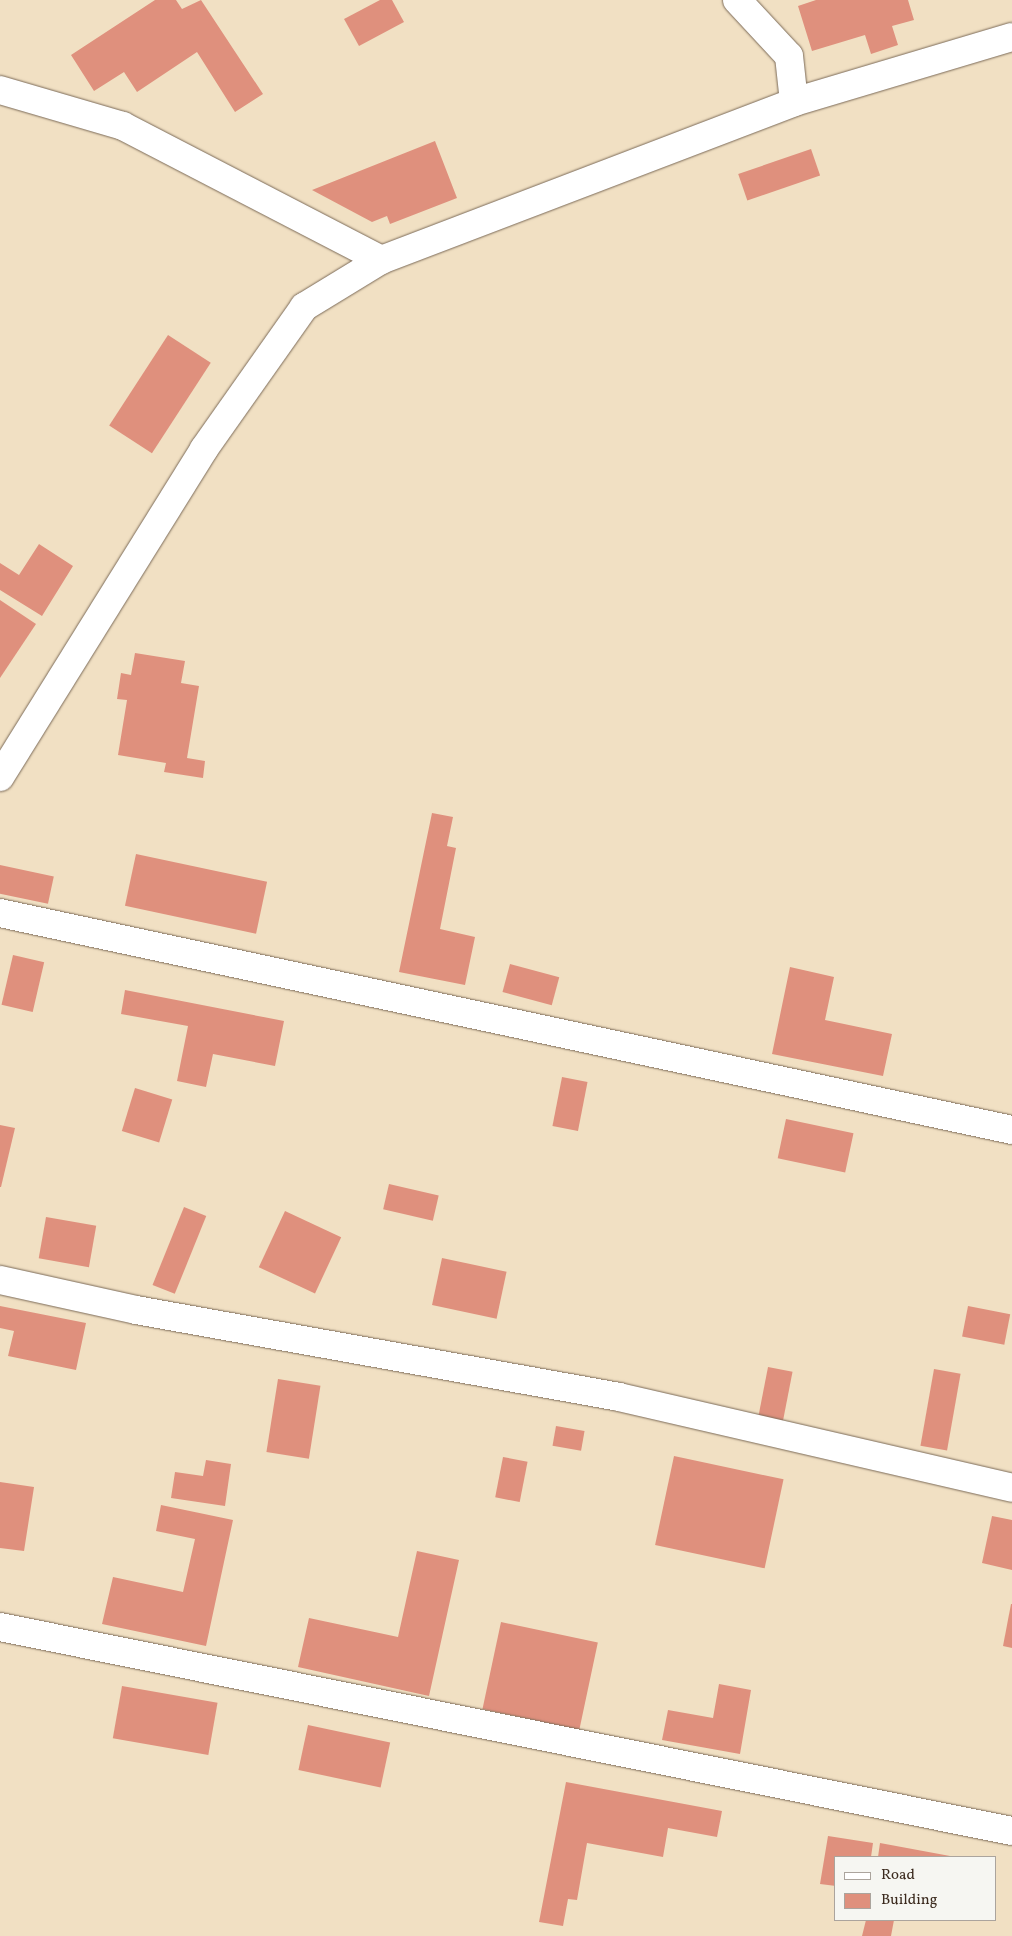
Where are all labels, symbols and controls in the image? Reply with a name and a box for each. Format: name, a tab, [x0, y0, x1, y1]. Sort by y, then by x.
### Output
legend	[834, 1856, 997, 1921]
text: Road	[881, 1865, 915, 1886]
text: Building	[881, 1890, 937, 1911]

